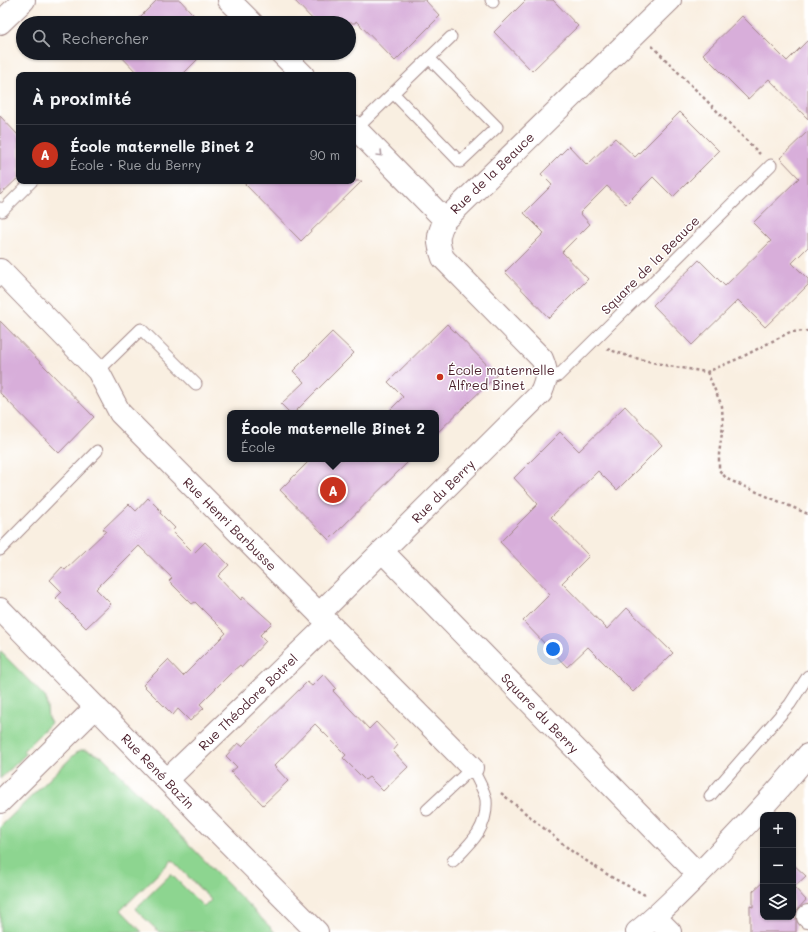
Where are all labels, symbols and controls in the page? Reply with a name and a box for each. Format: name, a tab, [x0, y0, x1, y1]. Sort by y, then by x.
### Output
search box	[16, 16, 356, 60]
icon: search	[30, 27, 52, 49]
text: Rechercher	[62, 28, 149, 48]
text: À proximité	[32, 87, 131, 109]
street label: Rue de la Beauce	[446, 128, 537, 217]
text: École maternelle Binet 2	[70, 136, 254, 156]
text: A	[40, 146, 50, 163]
text: 90 m	[310, 146, 340, 163]
one-way arrow	[375, 149, 383, 157]
text: École · Rue du Berry	[70, 156, 201, 173]
street label: Square de la Beauce	[597, 212, 703, 318]
place label: École maternelle Alfred Binet	[448, 361, 555, 393]
marker: École maternelle Alfred Binet	[435, 372, 445, 382]
popup	[227, 410, 439, 462]
text: École maternelle Binet 2	[241, 418, 425, 438]
text: École	[241, 438, 275, 455]
street label: Rue du Berry	[407, 455, 478, 526]
street label: Rue Henri Barbusse	[180, 473, 281, 574]
pin: A	[320, 475, 346, 505]
your location	[543, 639, 563, 659]
street label: Rue Théodore Botrel	[194, 650, 301, 754]
street label: Square du Berry	[498, 669, 583, 756]
street label: Rue René Bazin	[118, 729, 199, 812]
map controls	[760, 812, 796, 920]
button: +	[760, 812, 796, 848]
button: −	[760, 848, 796, 884]
button: layers	[760, 884, 796, 920]

